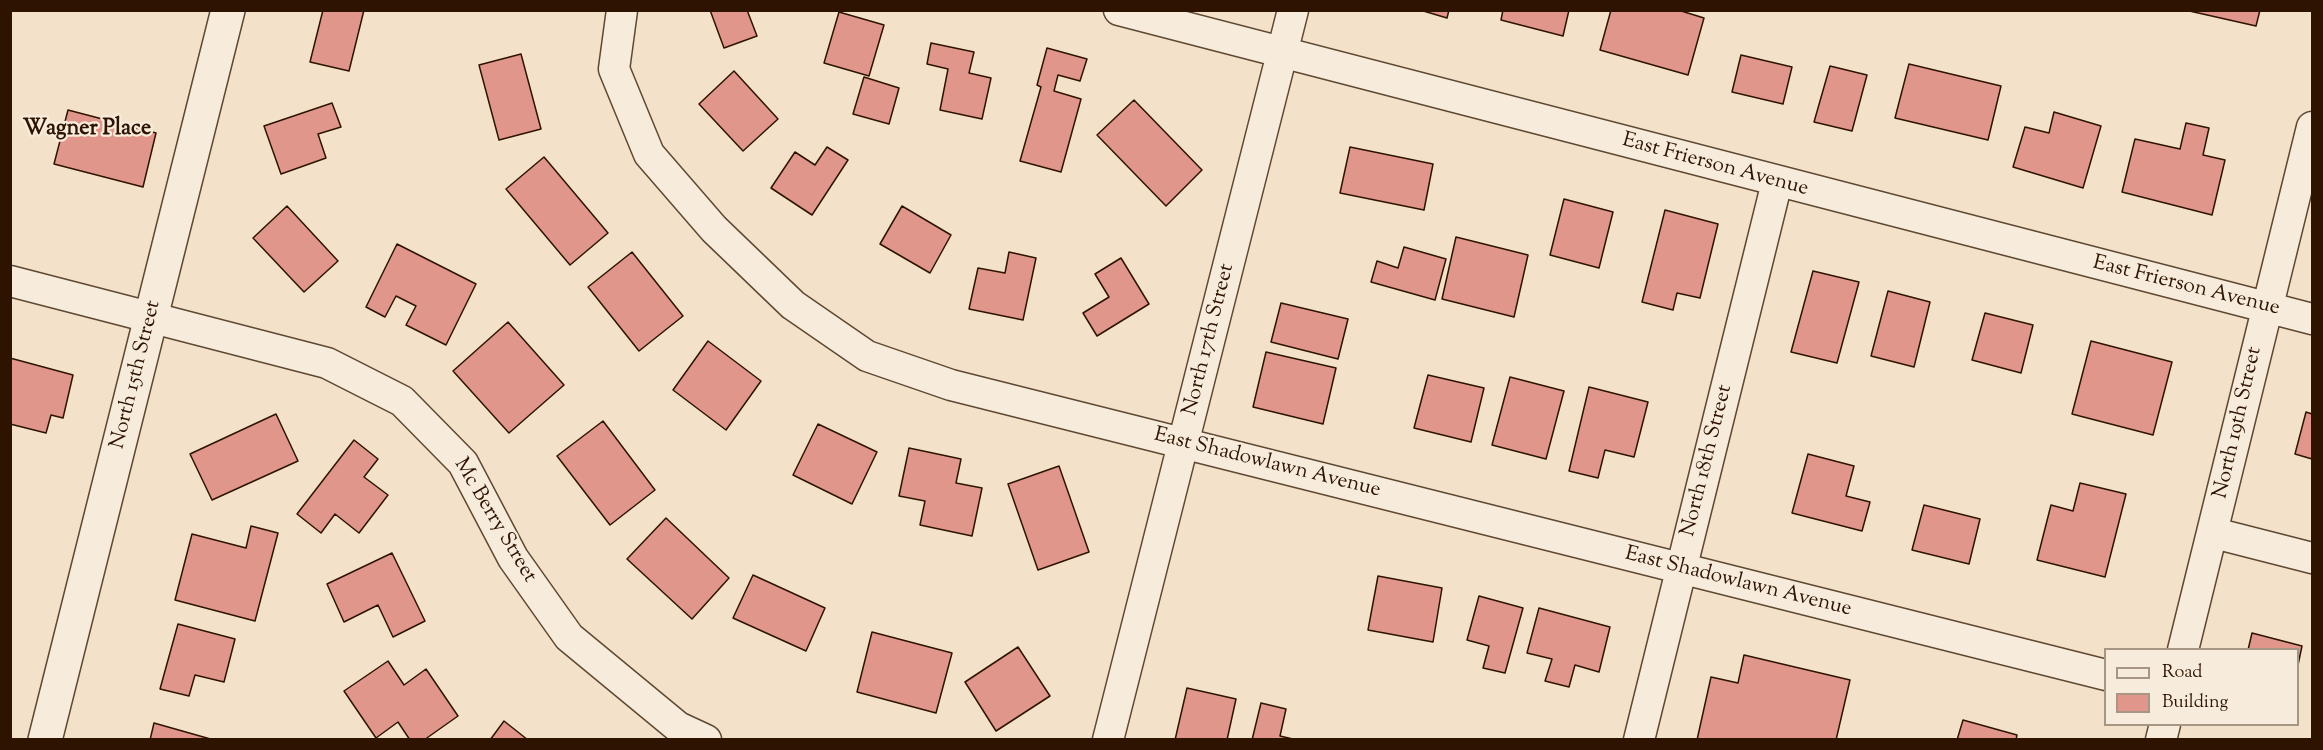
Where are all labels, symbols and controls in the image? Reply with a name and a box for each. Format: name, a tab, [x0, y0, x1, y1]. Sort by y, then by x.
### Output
district label: Wagner Place	[23, 117, 151, 143]
street label: East Frierson Avenue	[1619, 129, 1811, 203]
street label: East Frierson Avenue	[2090, 252, 2282, 322]
street label: North 17th Street	[1179, 261, 1241, 419]
street label: North 15th Street	[106, 298, 168, 452]
street label: North 19th Street	[2209, 345, 2269, 501]
street label: North 18th Street	[1677, 382, 1739, 540]
street label: East Shadowlawn Avenue	[1151, 424, 1383, 504]
street label: Mc Berry Street	[447, 454, 541, 588]
street label: East Shadowlawn Avenue	[1622, 543, 1854, 623]
legend	[2104, 648, 2299, 726]
text: Road	[2162, 660, 2202, 686]
text: Building	[2162, 690, 2228, 716]

